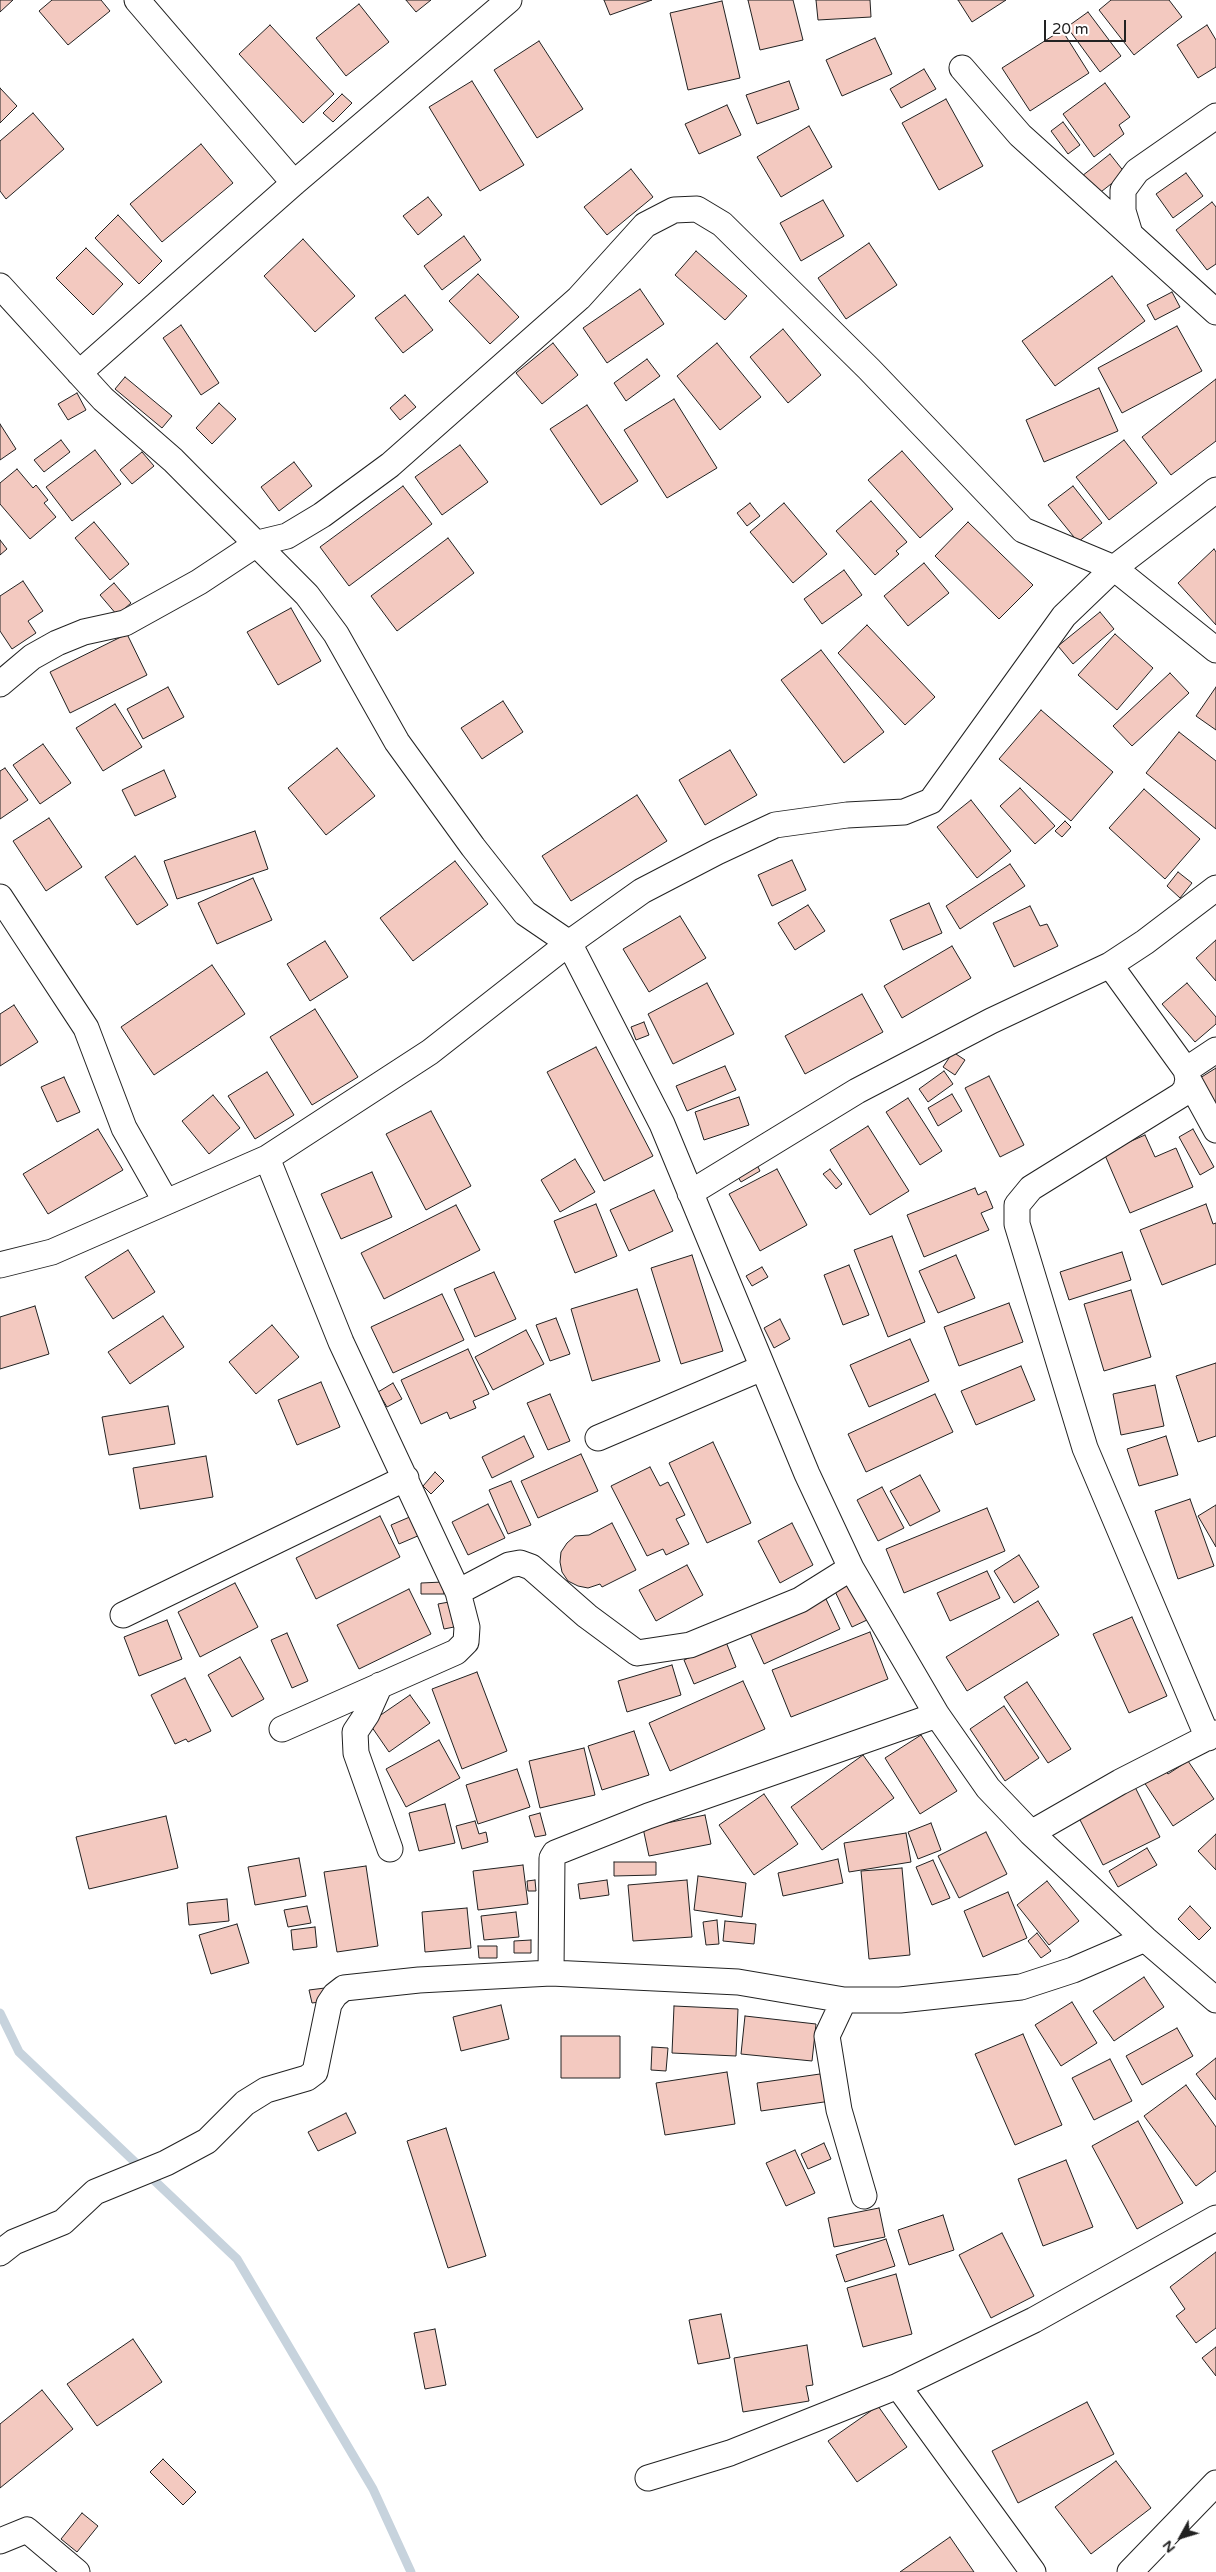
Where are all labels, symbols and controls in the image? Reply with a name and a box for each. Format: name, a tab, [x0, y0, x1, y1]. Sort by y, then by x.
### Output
scale bar	[1046, 10, 1128, 42]
text: 20 m	[1052, 20, 1089, 38]
north arrow	[1156, 2512, 1206, 2562]
text: N	[1159, 2537, 1179, 2556]

